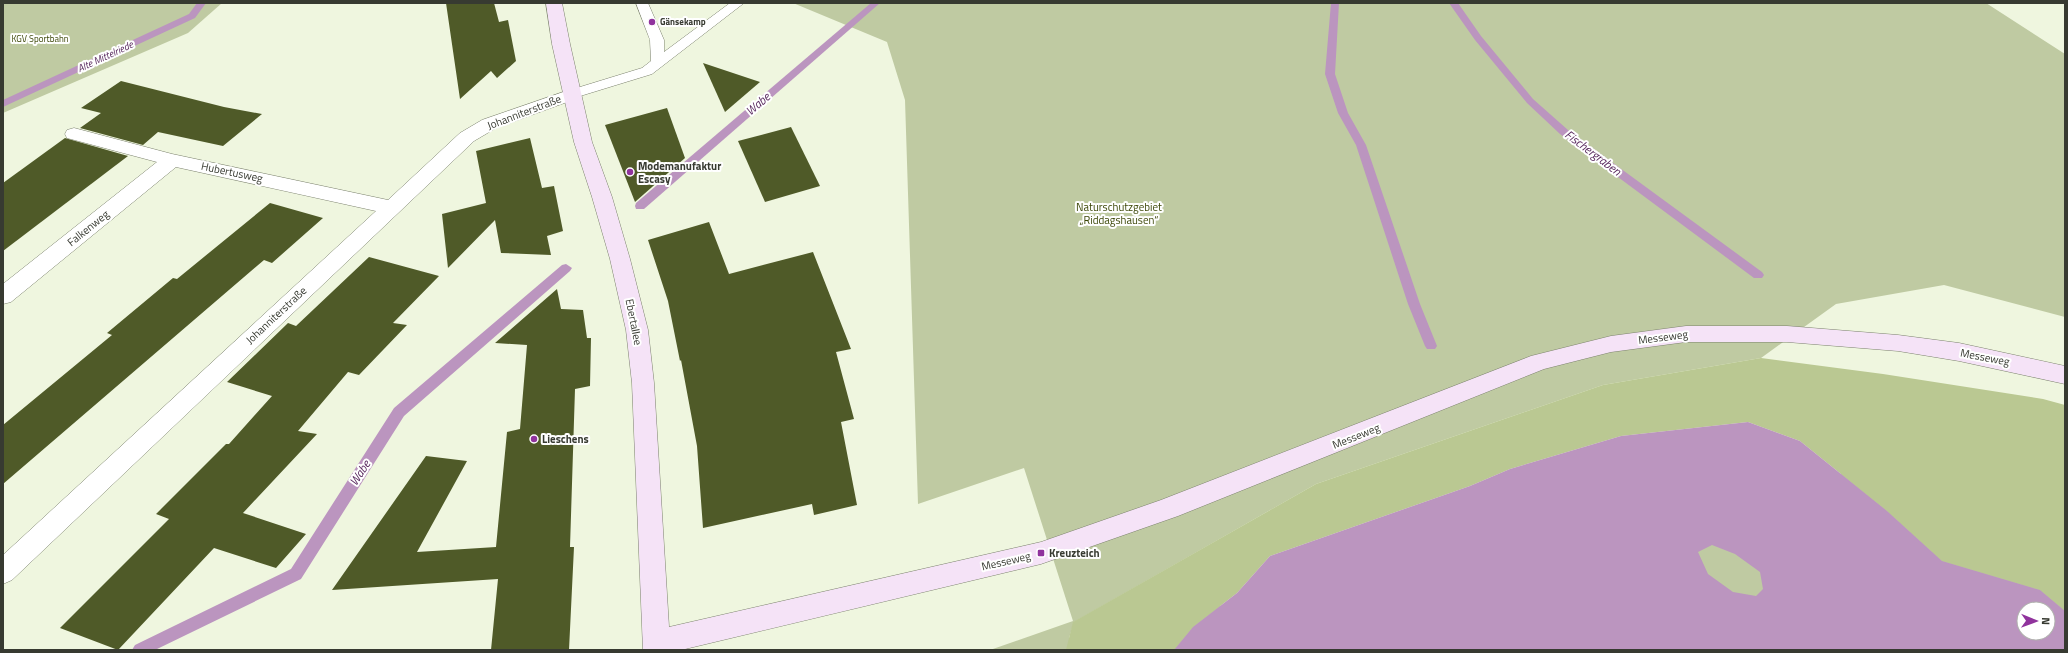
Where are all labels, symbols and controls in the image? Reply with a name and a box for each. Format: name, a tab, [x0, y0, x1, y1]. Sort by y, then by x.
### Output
place label: Gänsekamp	[660, 15, 706, 28]
marker: Gänsekamp	[647, 17, 657, 27]
park label: KGV Sportbahn	[11, 32, 69, 45]
water label: Alte Mittelriede	[75, 36, 137, 76]
water label: Wabe	[741, 87, 775, 120]
street label: Johanniterstraße	[485, 90, 564, 133]
water label: Fischergraben	[1561, 125, 1626, 181]
street label: Hubertusweg	[200, 158, 265, 186]
place label: Modemanufaktur Escasy	[638, 158, 721, 187]
marker: Modemanufaktur Escasy	[625, 167, 635, 177]
park label: Naturschutzgebiet „Riddagshausen“	[1076, 199, 1162, 228]
street label: Falkenweg	[64, 206, 113, 250]
street label: Johanniterstraße	[242, 282, 310, 347]
street label: Ebertallee	[622, 298, 646, 347]
street label: Messeweg	[1637, 326, 1689, 348]
street label: Messeweg	[1959, 344, 2011, 370]
street label: Messeweg	[1330, 419, 1382, 453]
place label: Lieschens	[542, 431, 589, 447]
marker: Lieschens	[529, 434, 539, 444]
water label: Wabe	[344, 455, 376, 489]
place label: Kreuzteich	[1049, 545, 1100, 561]
street label: Messeweg	[980, 548, 1032, 574]
marker: Kreuzteich	[1036, 548, 1046, 558]
north arrow	[2016, 601, 2056, 641]
text: N	[2038, 617, 2054, 625]

